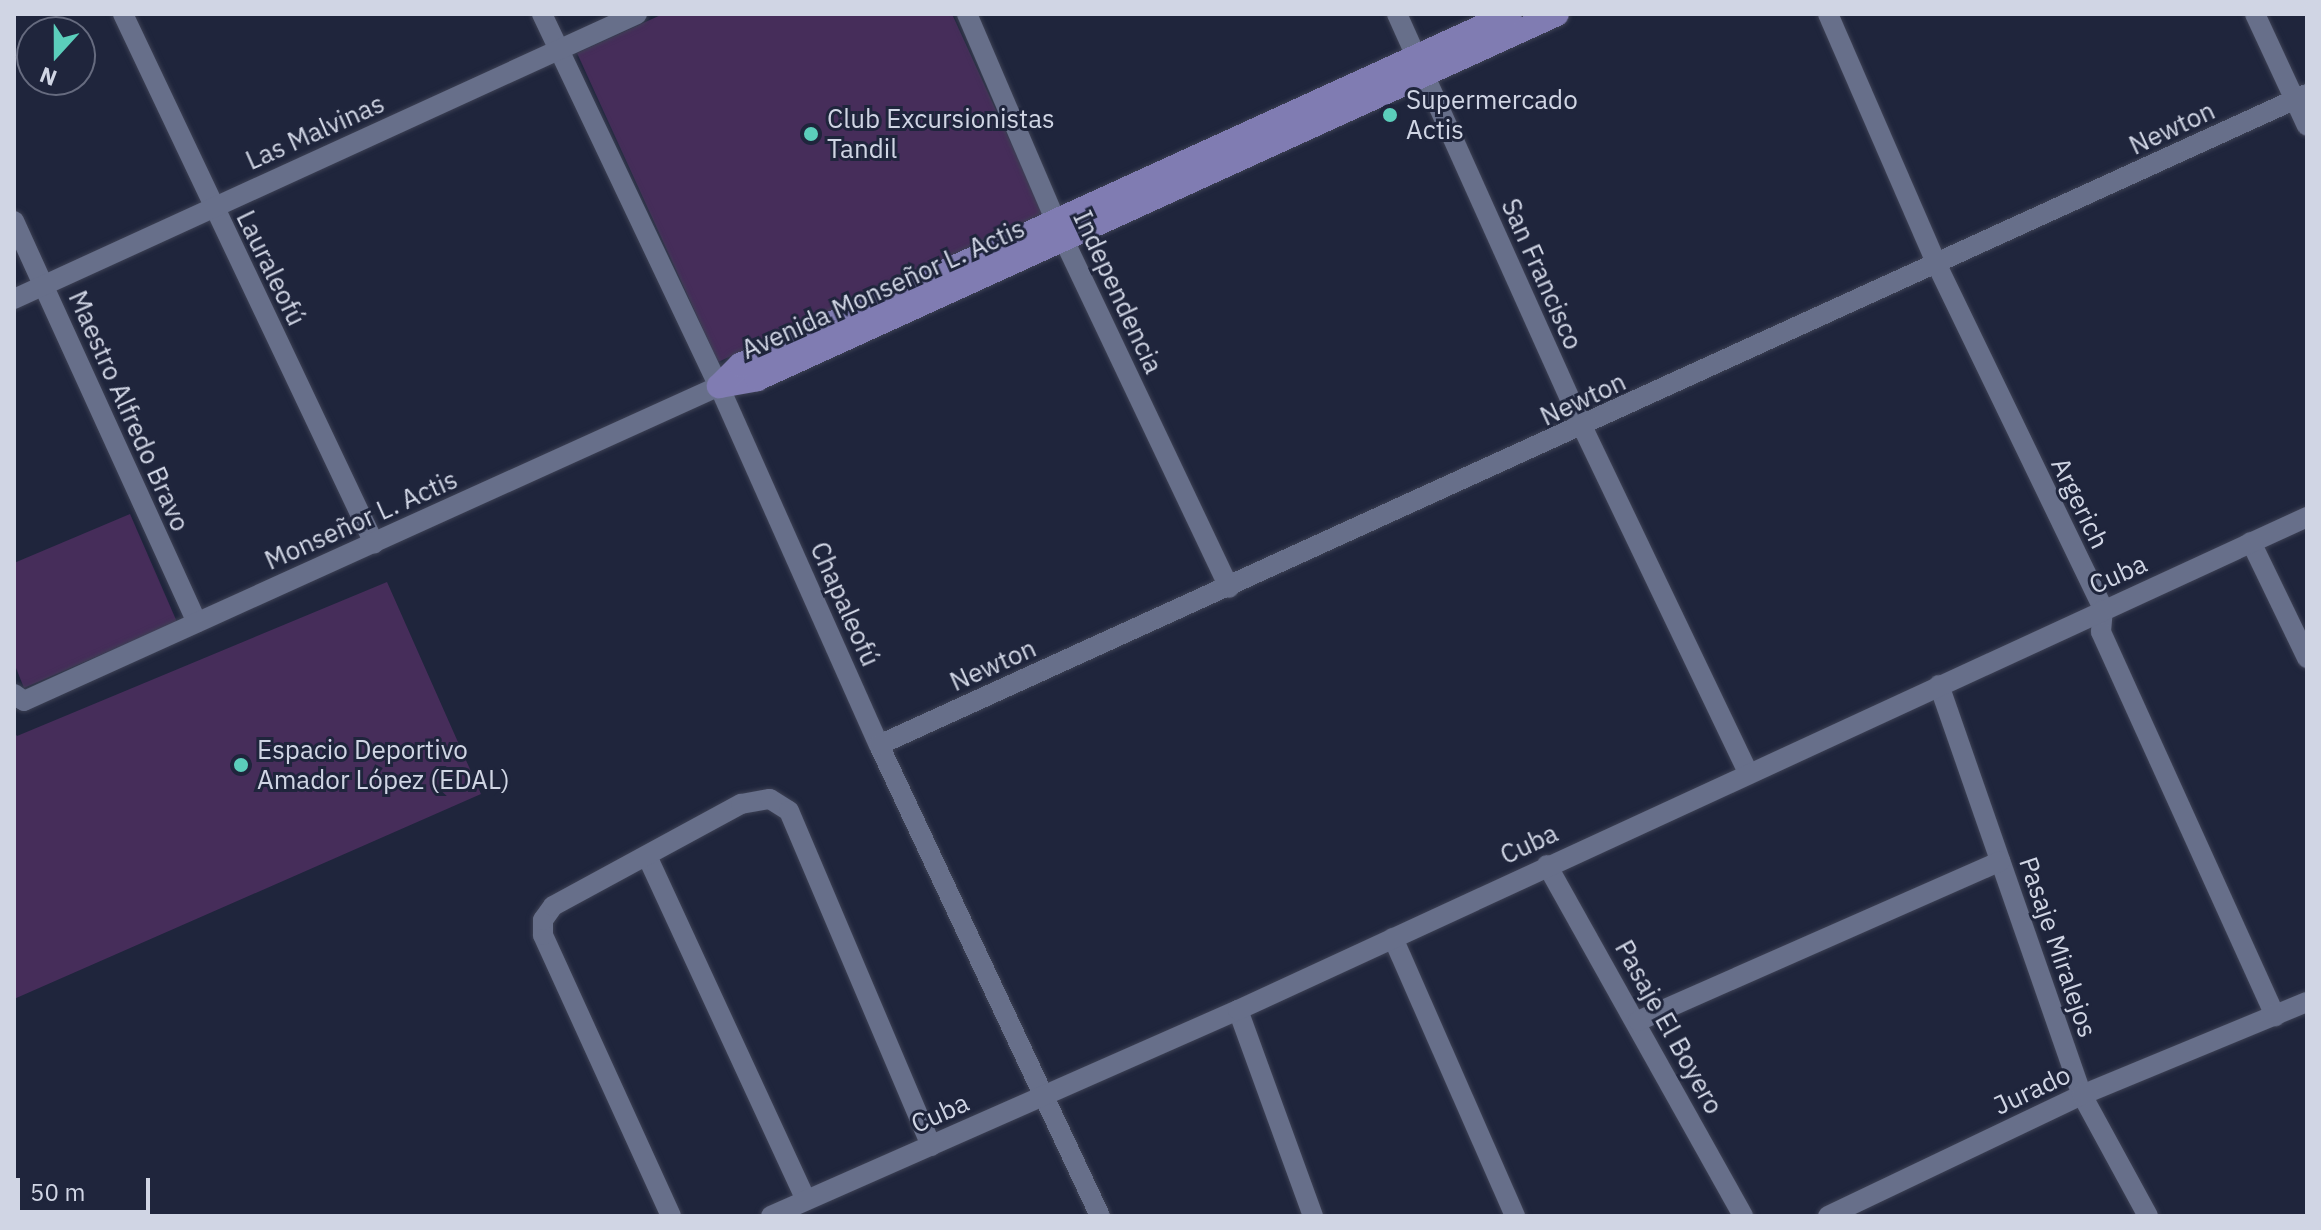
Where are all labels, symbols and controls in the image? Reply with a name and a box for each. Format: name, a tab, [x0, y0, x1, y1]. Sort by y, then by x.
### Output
north arrow	[16, 16, 96, 96]
text: N	[35, 61, 61, 93]
place label: Supermercado Actis	[1406, 84, 1578, 146]
street label: Las Malvinas	[241, 88, 389, 176]
street label: Newton	[2124, 95, 2220, 161]
place label: Club Excursionistas Tandil	[827, 103, 1055, 164]
marker: Supermercado Actis	[1381, 106, 1399, 124]
marker: Club Excursionistas Tandil	[802, 125, 820, 143]
street label: San Francisco	[1495, 194, 1589, 354]
street label: Lauraleofú	[230, 205, 312, 331]
street label: Independencia	[1067, 206, 1169, 378]
street label: Avenida Monseñor L. Actis	[737, 212, 1029, 366]
street label: Maestro Alfredo Bravo	[62, 286, 196, 536]
street label: Newton	[1535, 366, 1631, 432]
street label: Argerich	[2045, 452, 2115, 554]
street label: Monseñor L. Actis	[260, 464, 462, 576]
street label: Chapaleofú	[804, 537, 886, 671]
street label: Cuba	[2084, 548, 2152, 600]
street label: Newton	[945, 632, 1041, 698]
place label: Espacio Deportivo Amador López (EDAL)	[257, 734, 510, 796]
marker: Espacio Deportivo Amador López (EDAL)	[232, 756, 250, 774]
street label: Cuba	[1495, 817, 1563, 871]
street label: Pasaje Miralejos	[2013, 853, 2103, 1041]
street label: Pasaje El Boyero	[1608, 935, 1730, 1119]
street label: Jurado	[1989, 1059, 2075, 1121]
street label: Cuba	[906, 1087, 974, 1139]
scale bar	[20, 1162, 154, 1212]
text: 50 m	[30, 1176, 85, 1208]

